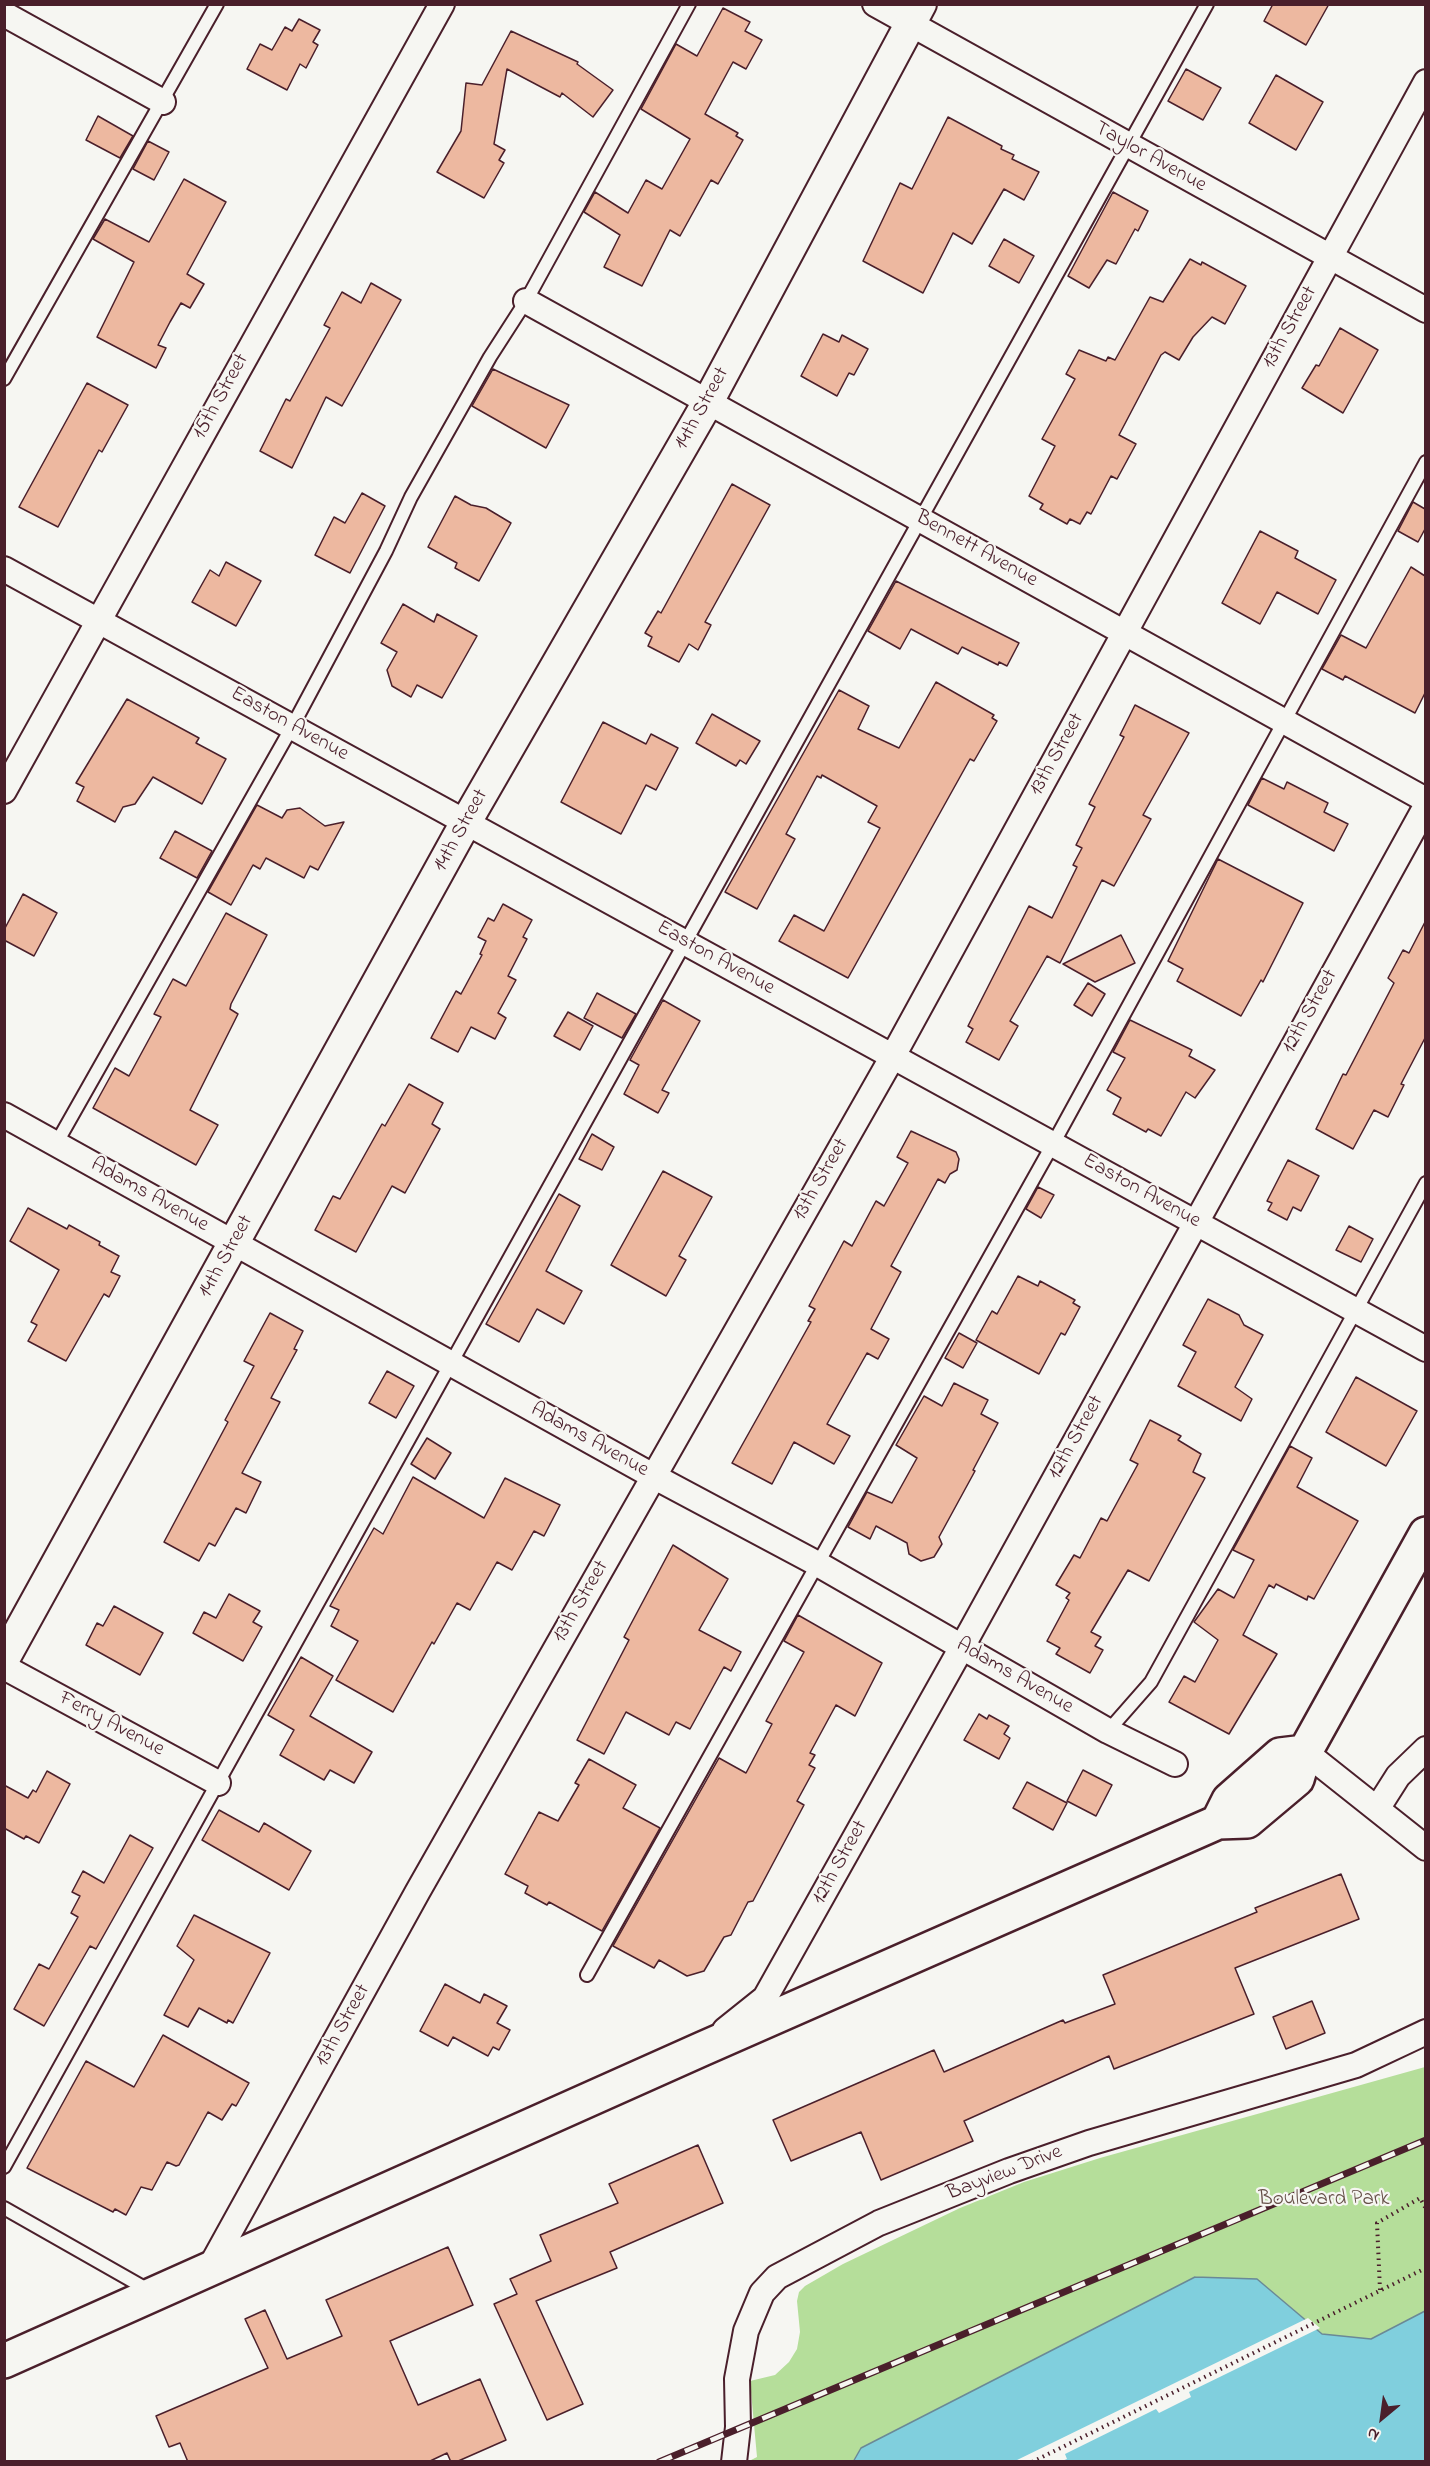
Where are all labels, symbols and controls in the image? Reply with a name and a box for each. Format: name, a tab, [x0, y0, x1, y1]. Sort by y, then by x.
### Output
street label: Taylor Avenue	[1090, 117, 1210, 199]
street label: 13th Street	[1258, 282, 1324, 374]
street label: 15th Street	[188, 350, 256, 444]
street label: 14th Street	[670, 363, 736, 455]
street label: Bennett Avenue	[911, 506, 1041, 594]
street label: Easton Avenue	[226, 682, 352, 768]
street label: 13th Street	[1025, 709, 1091, 801]
street label: 14th Street	[429, 785, 495, 877]
street label: Easton Avenue	[652, 916, 778, 1002]
street label: 12th Street	[1278, 966, 1344, 1058]
street label: 13th Street	[788, 1134, 856, 1226]
street label: Easton Avenue	[1078, 1149, 1204, 1235]
street label: Adams Avenue	[86, 1153, 212, 1239]
street label: 14th Street	[194, 1211, 260, 1303]
street label: 12th Street	[1044, 1392, 1110, 1484]
street label: Adams Avenue	[526, 1398, 652, 1484]
street label: 13th Street	[548, 1556, 616, 1648]
street label: Adams Avenue	[951, 1633, 1077, 1721]
street label: Ferry Avenue	[54, 1687, 168, 1763]
street label: 12th Street	[808, 1817, 874, 1909]
street label: 13th Street	[311, 1980, 377, 2072]
street label: Bayview Drive	[944, 2140, 1066, 2208]
park label: Boulevard Park	[1259, 2188, 1389, 2214]
north arrow	[1352, 2388, 1412, 2448]
text: N	[1363, 2421, 1384, 2447]

